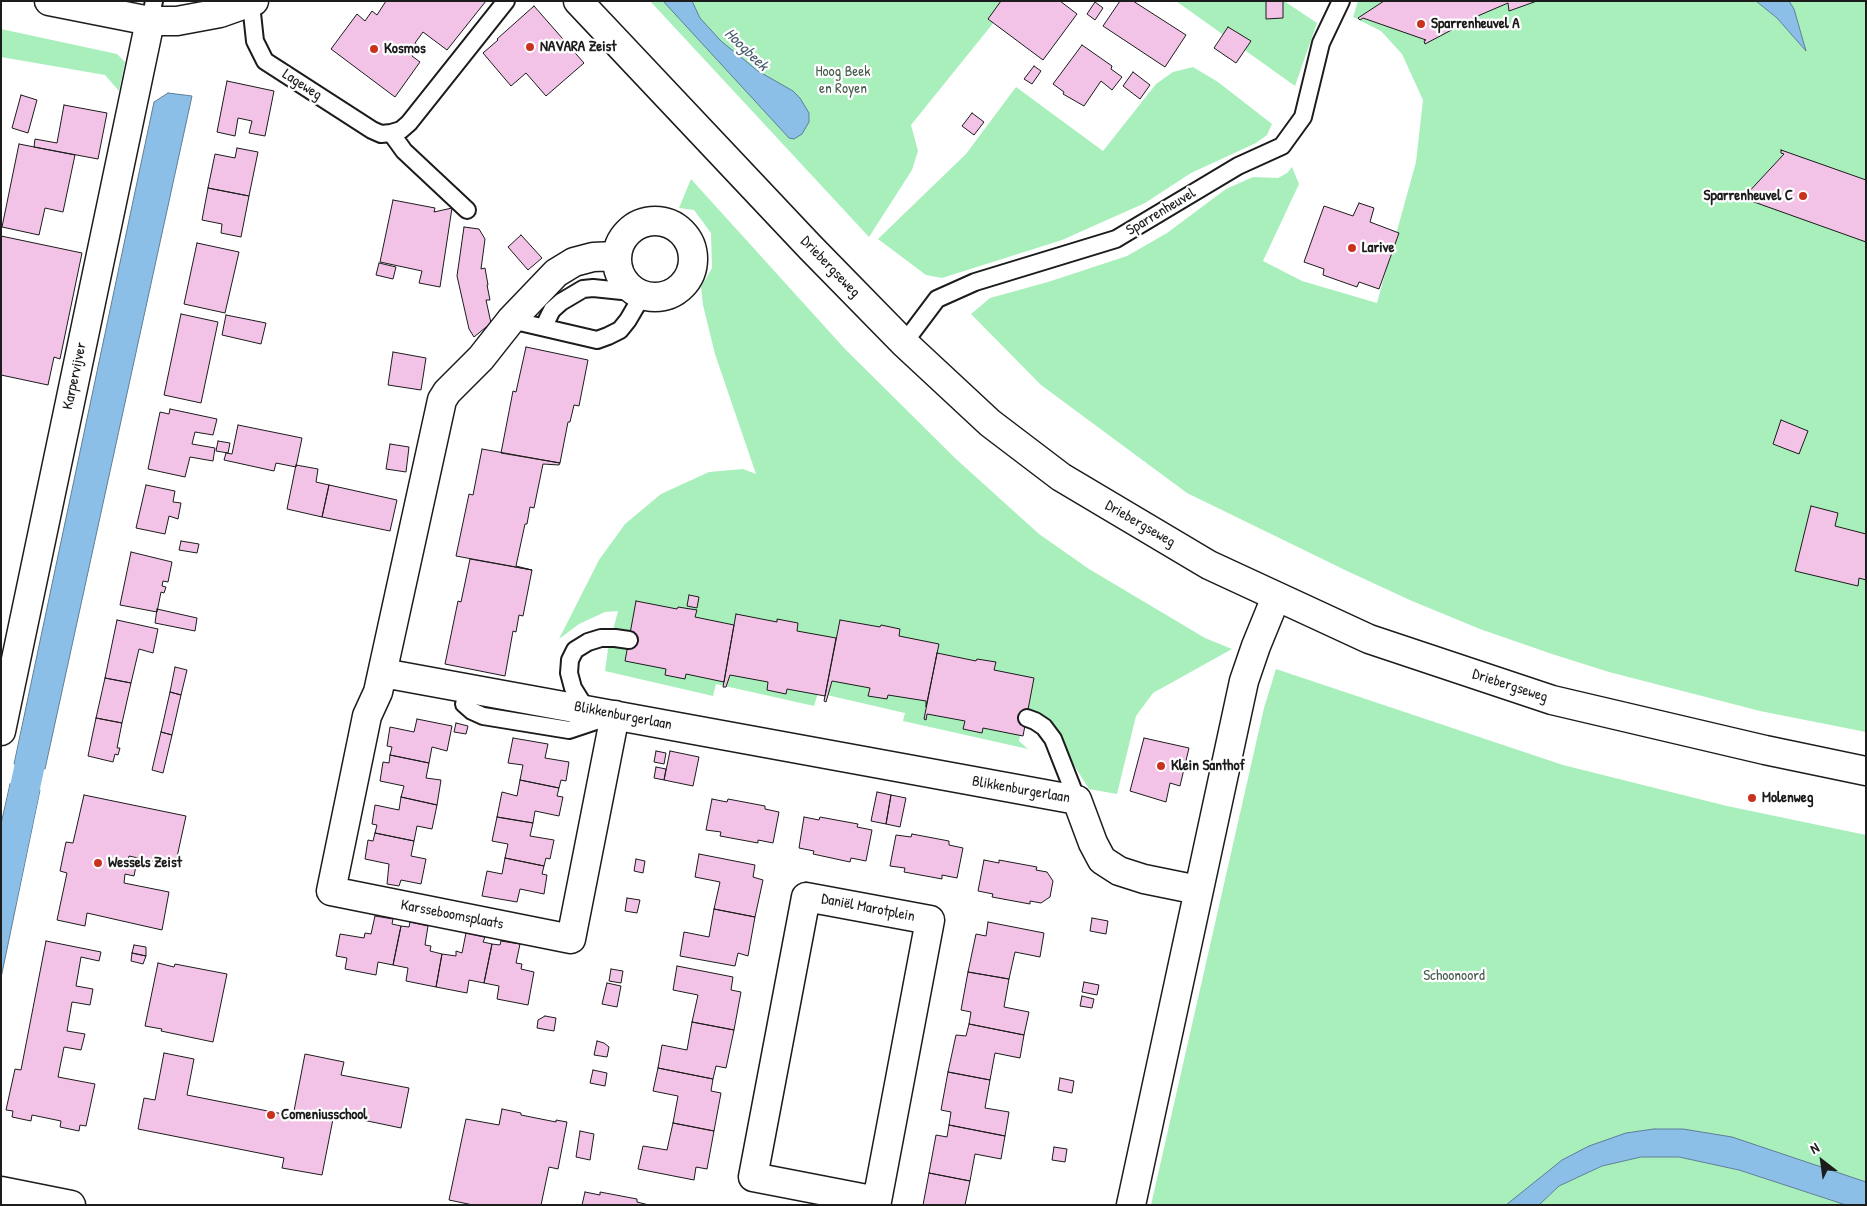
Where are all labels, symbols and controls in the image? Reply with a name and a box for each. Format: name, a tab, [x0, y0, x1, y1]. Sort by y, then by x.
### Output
place label: Sparrenheuvel A	[1431, 15, 1519, 33]
marker: Sparrenheuvel A	[1415, 18, 1427, 30]
water label: Hoogbeek	[720, 25, 772, 75]
place label: NAVARA Zeist	[540, 38, 616, 56]
place label: Kosmos	[384, 40, 426, 58]
marker: NAVARA Zeist	[524, 41, 536, 53]
marker: Kosmos	[368, 43, 380, 55]
park label: Hoog Beek en Royen	[815, 63, 871, 98]
street label: Lageweg	[279, 66, 325, 104]
street label: Sparrenheuvel	[1123, 184, 1199, 240]
place label: Sparrenheuvel C	[1704, 187, 1793, 205]
marker: Sparrenheuvel C	[1797, 190, 1809, 202]
street label: Driebergseweg	[796, 233, 864, 301]
place label: Larive	[1362, 239, 1395, 257]
marker: Larive	[1346, 242, 1358, 254]
street label: Karpervijver	[59, 341, 91, 411]
street label: Driebergseweg	[1102, 497, 1178, 551]
street label: Driebergseweg	[1470, 665, 1550, 707]
street label: Blikkenburgerlaan	[573, 698, 673, 734]
place label: Klein Santhof	[1171, 757, 1245, 775]
marker: Klein Santhof	[1155, 760, 1167, 772]
street label: Blikkenburgerlaan	[971, 773, 1071, 807]
place label: Molenweg	[1762, 789, 1813, 807]
marker: Molenweg	[1746, 792, 1758, 804]
place label: Wessels Zeist	[108, 854, 182, 872]
marker: Wessels Zeist	[92, 857, 104, 869]
street label: Daniël Marotplein	[820, 890, 916, 926]
street label: Karsseboomsplaats	[399, 896, 505, 934]
park label: Schoonoord	[1423, 967, 1485, 985]
place label: Comeniusschool	[281, 1106, 367, 1124]
marker: Comeniusschool	[265, 1109, 277, 1121]
north arrow	[1797, 1136, 1847, 1186]
text: N	[1806, 1137, 1822, 1158]

